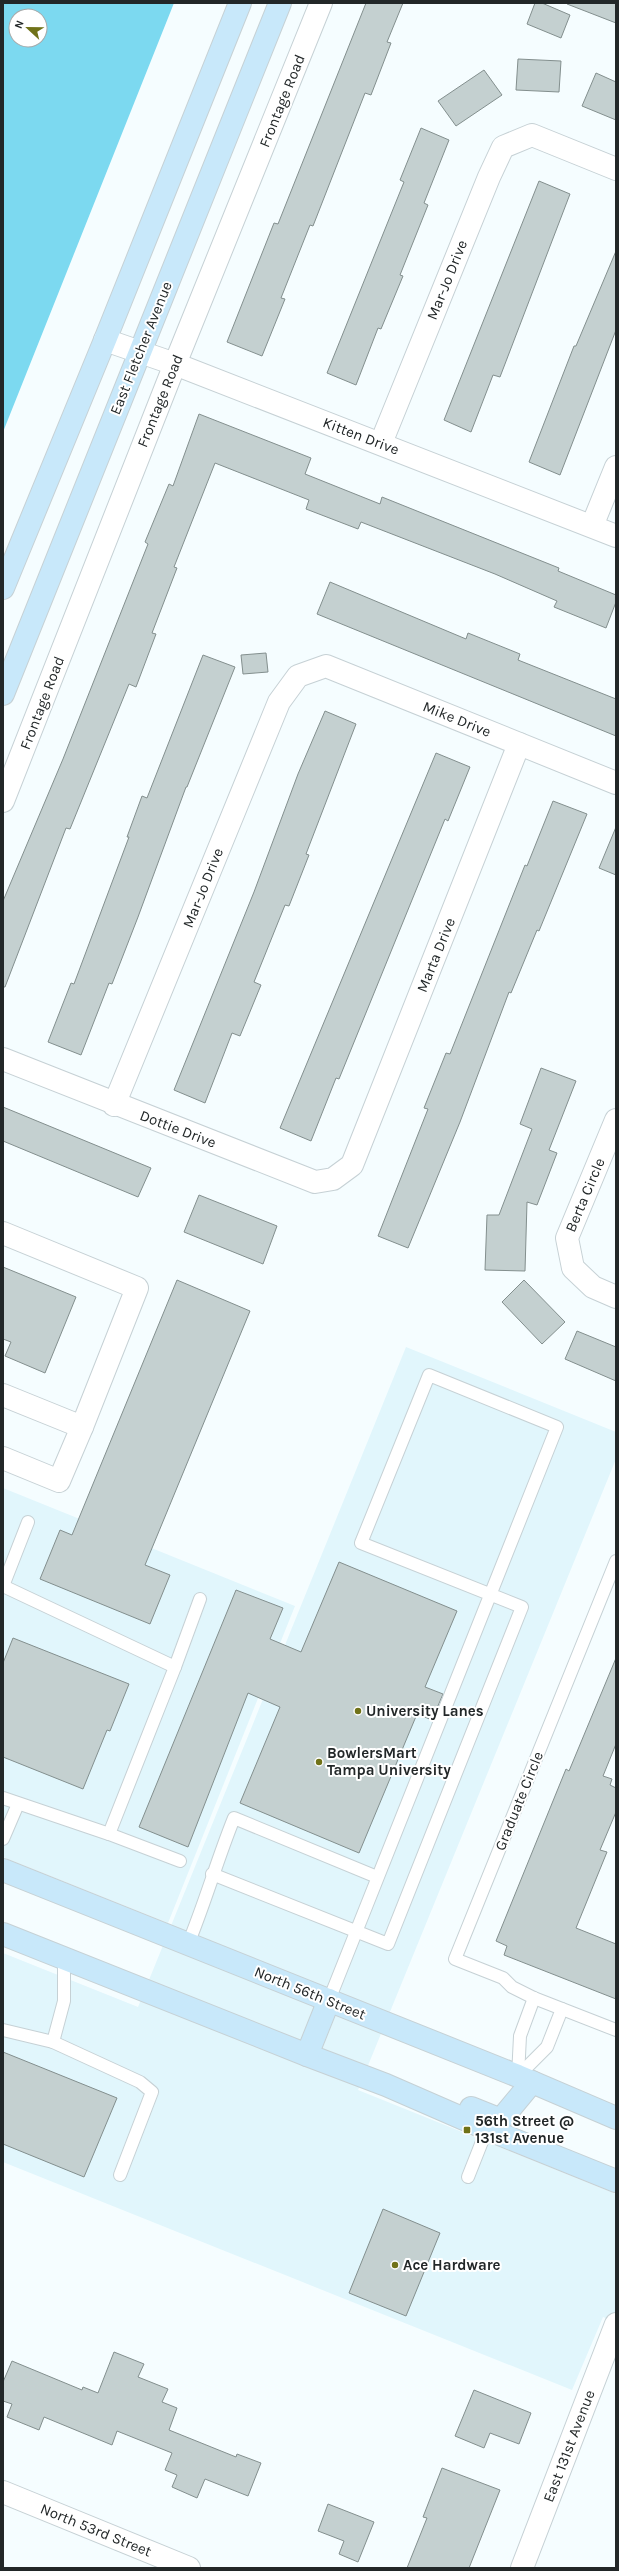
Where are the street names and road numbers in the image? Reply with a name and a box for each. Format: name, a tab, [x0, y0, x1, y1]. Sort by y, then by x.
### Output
street label: Frontage Road	[255, 52, 309, 150]
street label: Mar-Jo Drive	[423, 237, 471, 323]
street label: East Fletcher Avenue	[106, 279, 176, 417]
street label: Frontage Road	[133, 352, 187, 450]
street label: Kitten Drive	[320, 413, 402, 459]
street label: Frontage Road	[16, 654, 68, 752]
street label: Mike Drive	[420, 697, 494, 741]
street label: Mar-Jo Drive	[179, 845, 227, 931]
street label: Marta Drive	[413, 915, 459, 995]
street label: Dottie Drive	[137, 1106, 219, 1152]
street label: Berta Circle	[561, 1155, 609, 1235]
street label: Graduate Circle	[491, 1749, 547, 1853]
street label: North 56th Street	[252, 1962, 369, 2024]
street label: East 131st Avenue	[539, 2387, 599, 2505]
street label: North 53rd Street	[38, 2499, 155, 2561]

